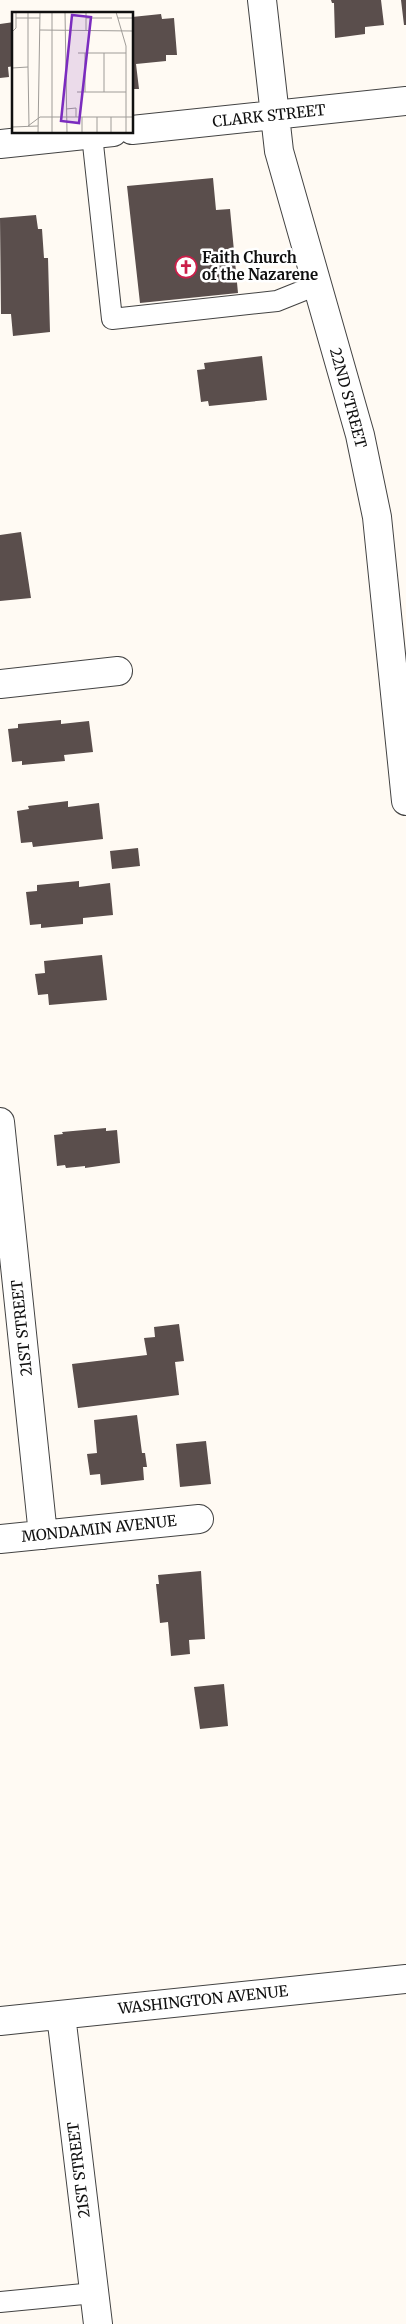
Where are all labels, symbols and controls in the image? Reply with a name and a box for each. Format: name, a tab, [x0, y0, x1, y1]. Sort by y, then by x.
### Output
inset map	[12, 12, 134, 134]
street label: CLARK STREET	[211, 100, 327, 131]
place label: Faith Church of the Nazarene	[202, 248, 318, 284]
church icon: Faith Church of the Nazarene	[174, 255, 198, 279]
street label: 22ND STREET	[326, 346, 371, 451]
street label: 21ST STREET	[7, 1278, 36, 1377]
street label: MONDAMIN AVENUE	[20, 1511, 178, 1546]
street label: WASHINGTON AVENUE	[116, 1981, 289, 2018]
street label: 21ST STREET	[63, 2120, 94, 2219]

